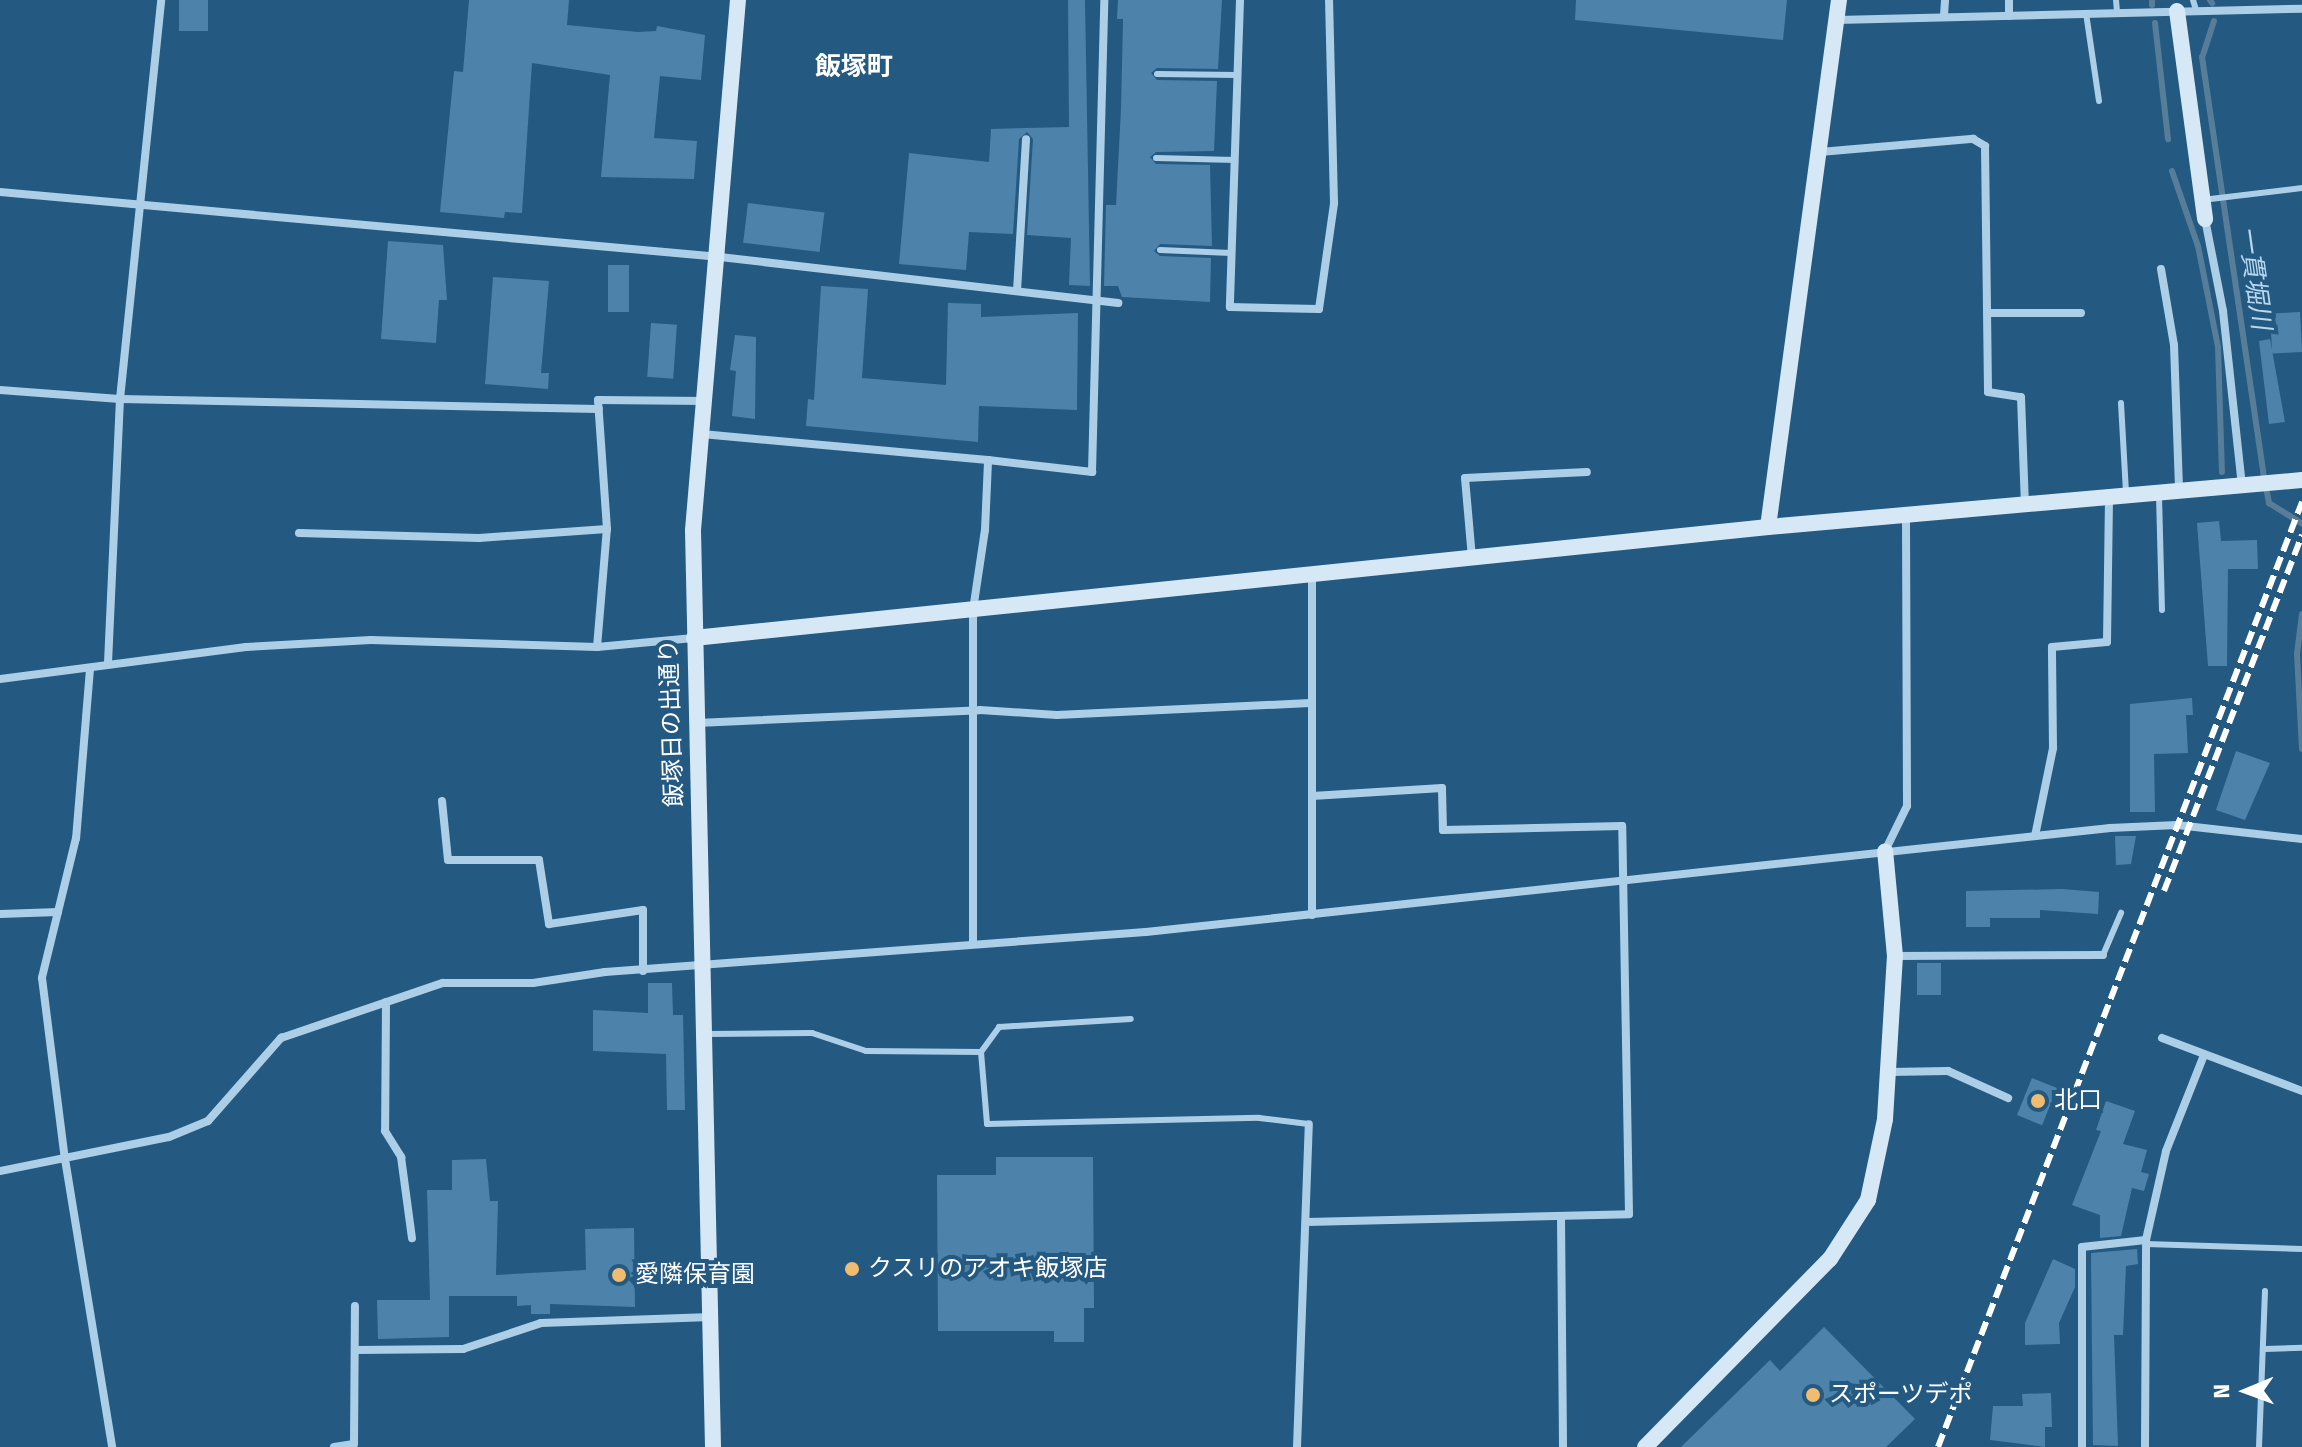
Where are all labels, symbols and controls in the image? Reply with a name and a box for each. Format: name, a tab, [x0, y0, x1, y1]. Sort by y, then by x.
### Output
district label: 飯塚町	[815, 51, 893, 83]
water label: 一貫堀川	[2231, 224, 2277, 332]
street label: 飯塚日の出通り	[655, 639, 689, 807]
place label: 北口	[2054, 1087, 2102, 1115]
marker: 北口	[2029, 1092, 2047, 1110]
place label: クスリのアオキ飯塚店	[868, 1255, 1108, 1283]
marker: クスリのアオキ飯塚店	[843, 1260, 861, 1278]
place label: 愛隣保育園	[635, 1261, 755, 1289]
marker: 愛隣保育園	[610, 1266, 628, 1284]
north arrow	[2206, 1351, 2286, 1431]
place label: スポーツデポ	[1829, 1381, 1973, 1409]
text: N	[2208, 1384, 2235, 1399]
marker: スポーツデポ	[1804, 1386, 1822, 1404]

